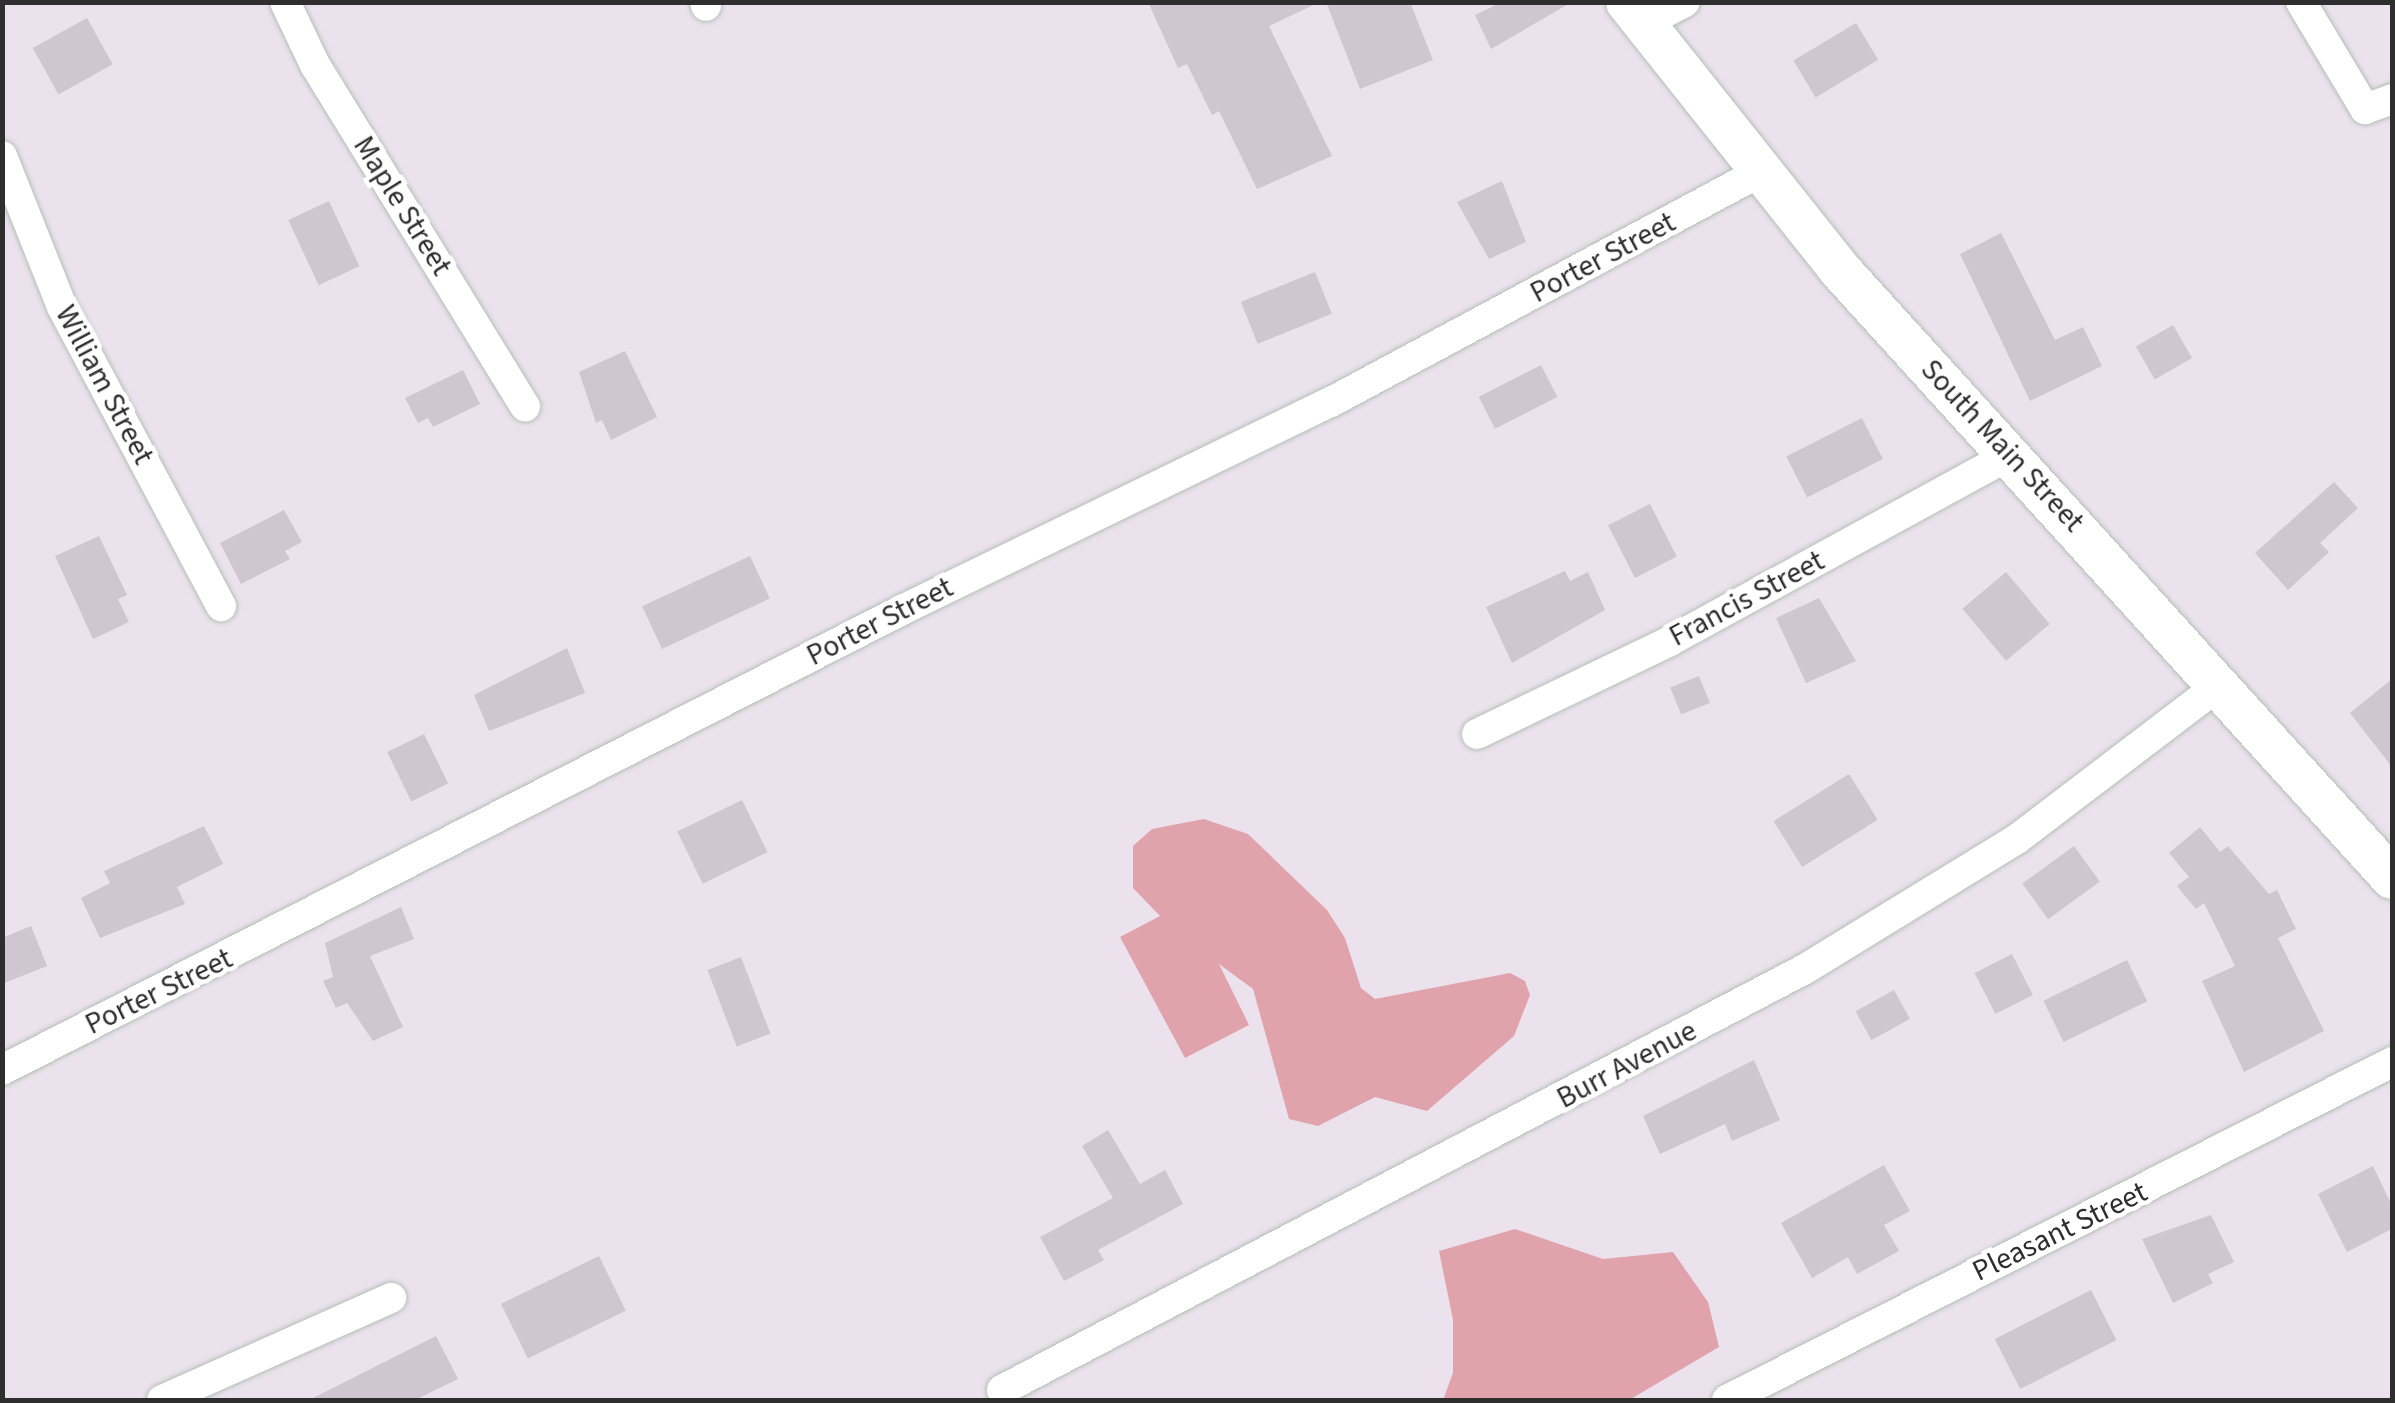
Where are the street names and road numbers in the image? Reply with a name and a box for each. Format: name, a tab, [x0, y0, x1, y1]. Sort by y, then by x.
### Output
street label: Maple Street	[345, 130, 459, 282]
street label: Porter Street	[1524, 205, 1682, 311]
street label: William Street	[47, 299, 161, 471]
street label: South Main Street	[1913, 352, 2091, 540]
street label: Francis Street	[1663, 543, 1831, 655]
street label: Porter Street	[801, 570, 959, 674]
street label: Porter Street	[80, 941, 238, 1043]
street label: Burr Avenue	[1551, 1013, 1703, 1117]
street label: Pleasant Street	[1967, 1174, 2153, 1290]

